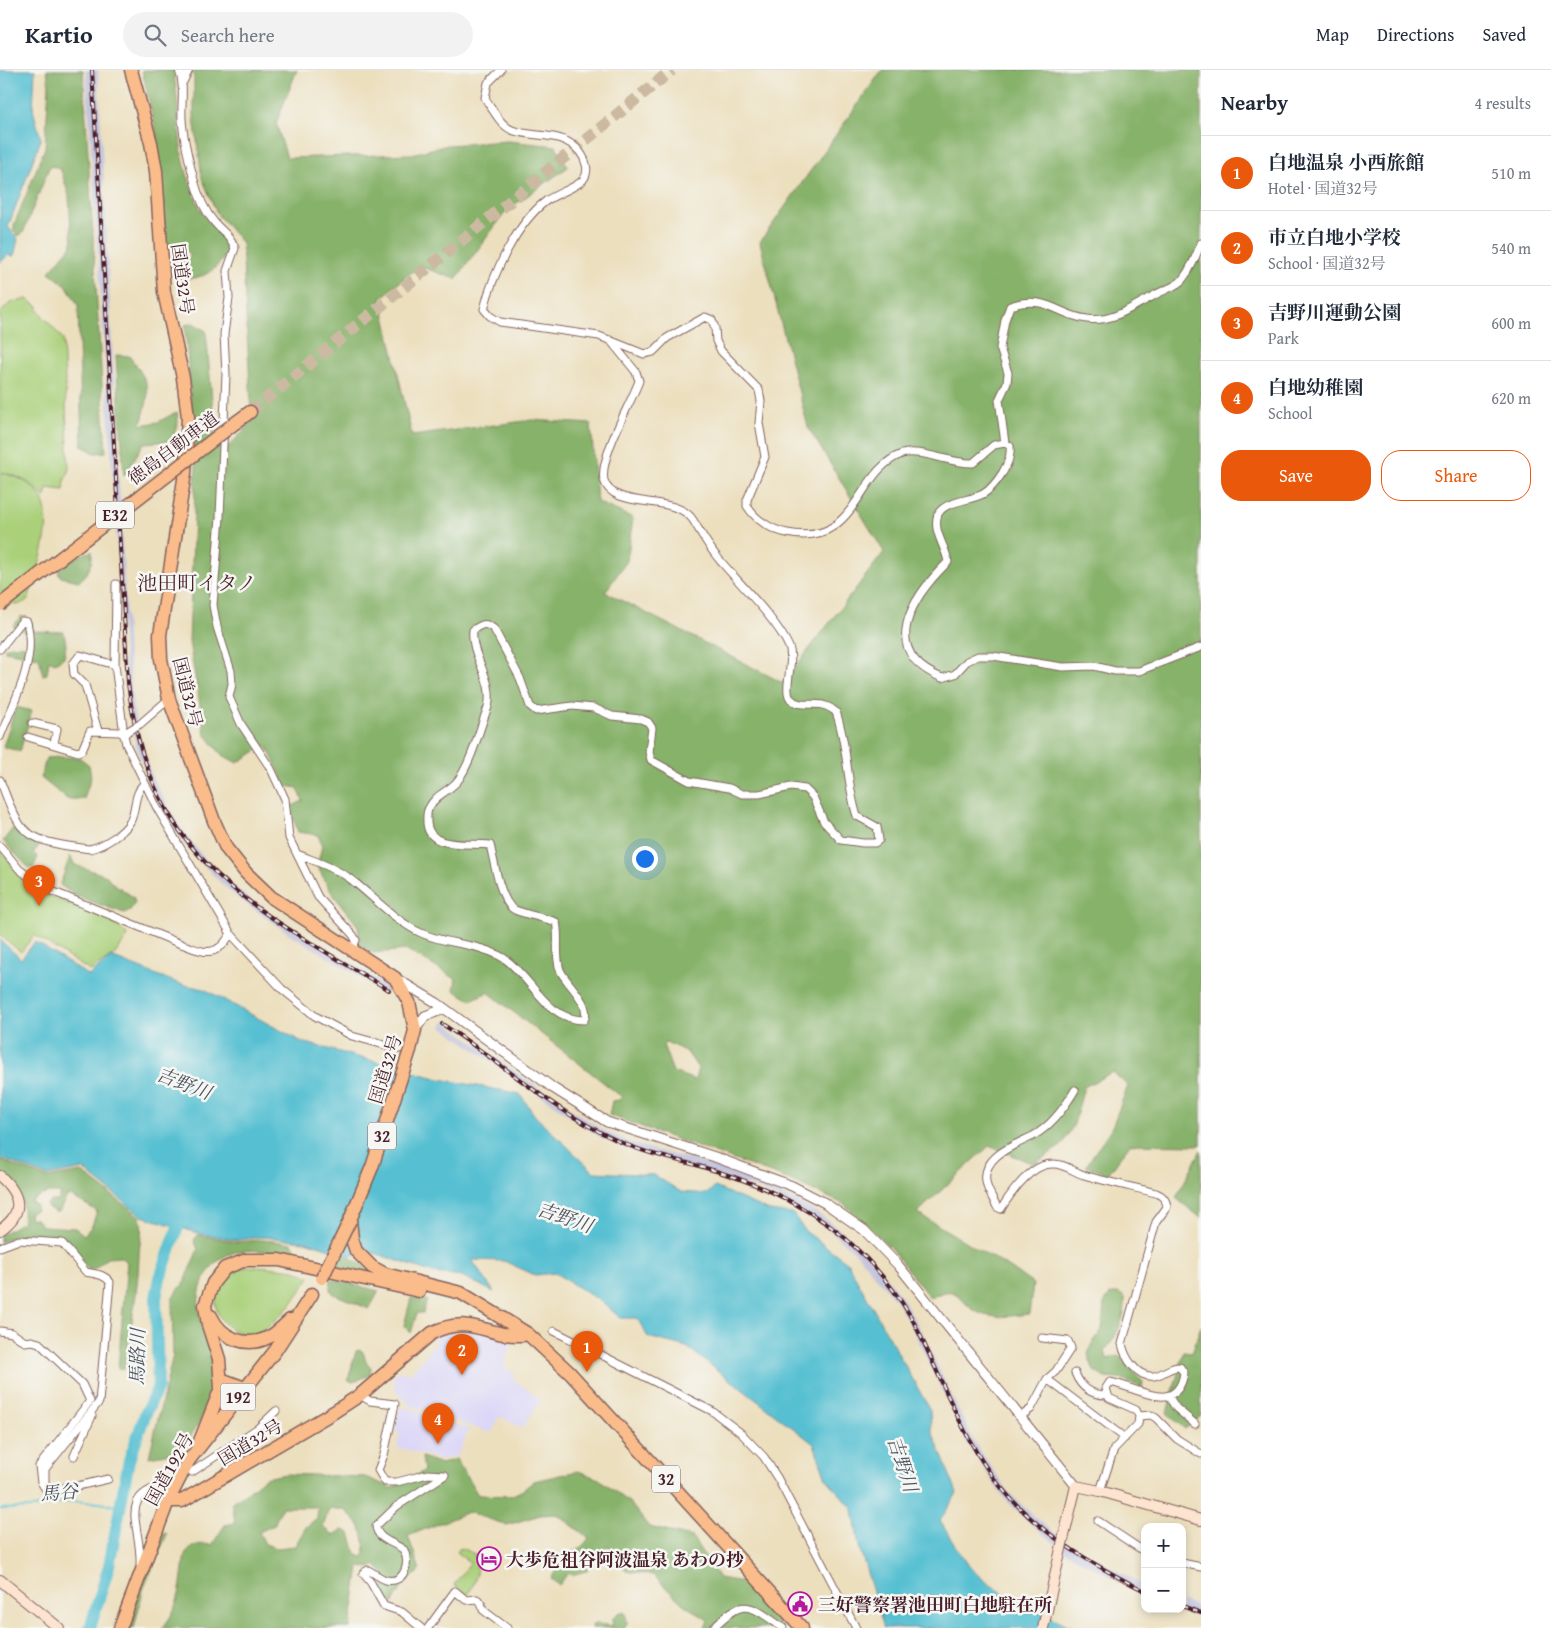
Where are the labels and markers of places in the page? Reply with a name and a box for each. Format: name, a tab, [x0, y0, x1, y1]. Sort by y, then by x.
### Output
pin: 3	[23, 865, 55, 906]
pin: 1	[571, 1331, 603, 1372]
pin: 2	[446, 1334, 478, 1375]
pin: 4	[422, 1403, 454, 1444]
hotel icon: 大歩危祖谷阿波温泉 あわの抄	[476, 1546, 502, 1572]
place label: 大歩危祖谷阿波温泉 あわの抄	[506, 1546, 744, 1573]
public building icon: 三好警察署池田町白地駐在所	[787, 1591, 813, 1617]
place label: 三好警察署池田町白地駐在所	[818, 1591, 1052, 1618]

